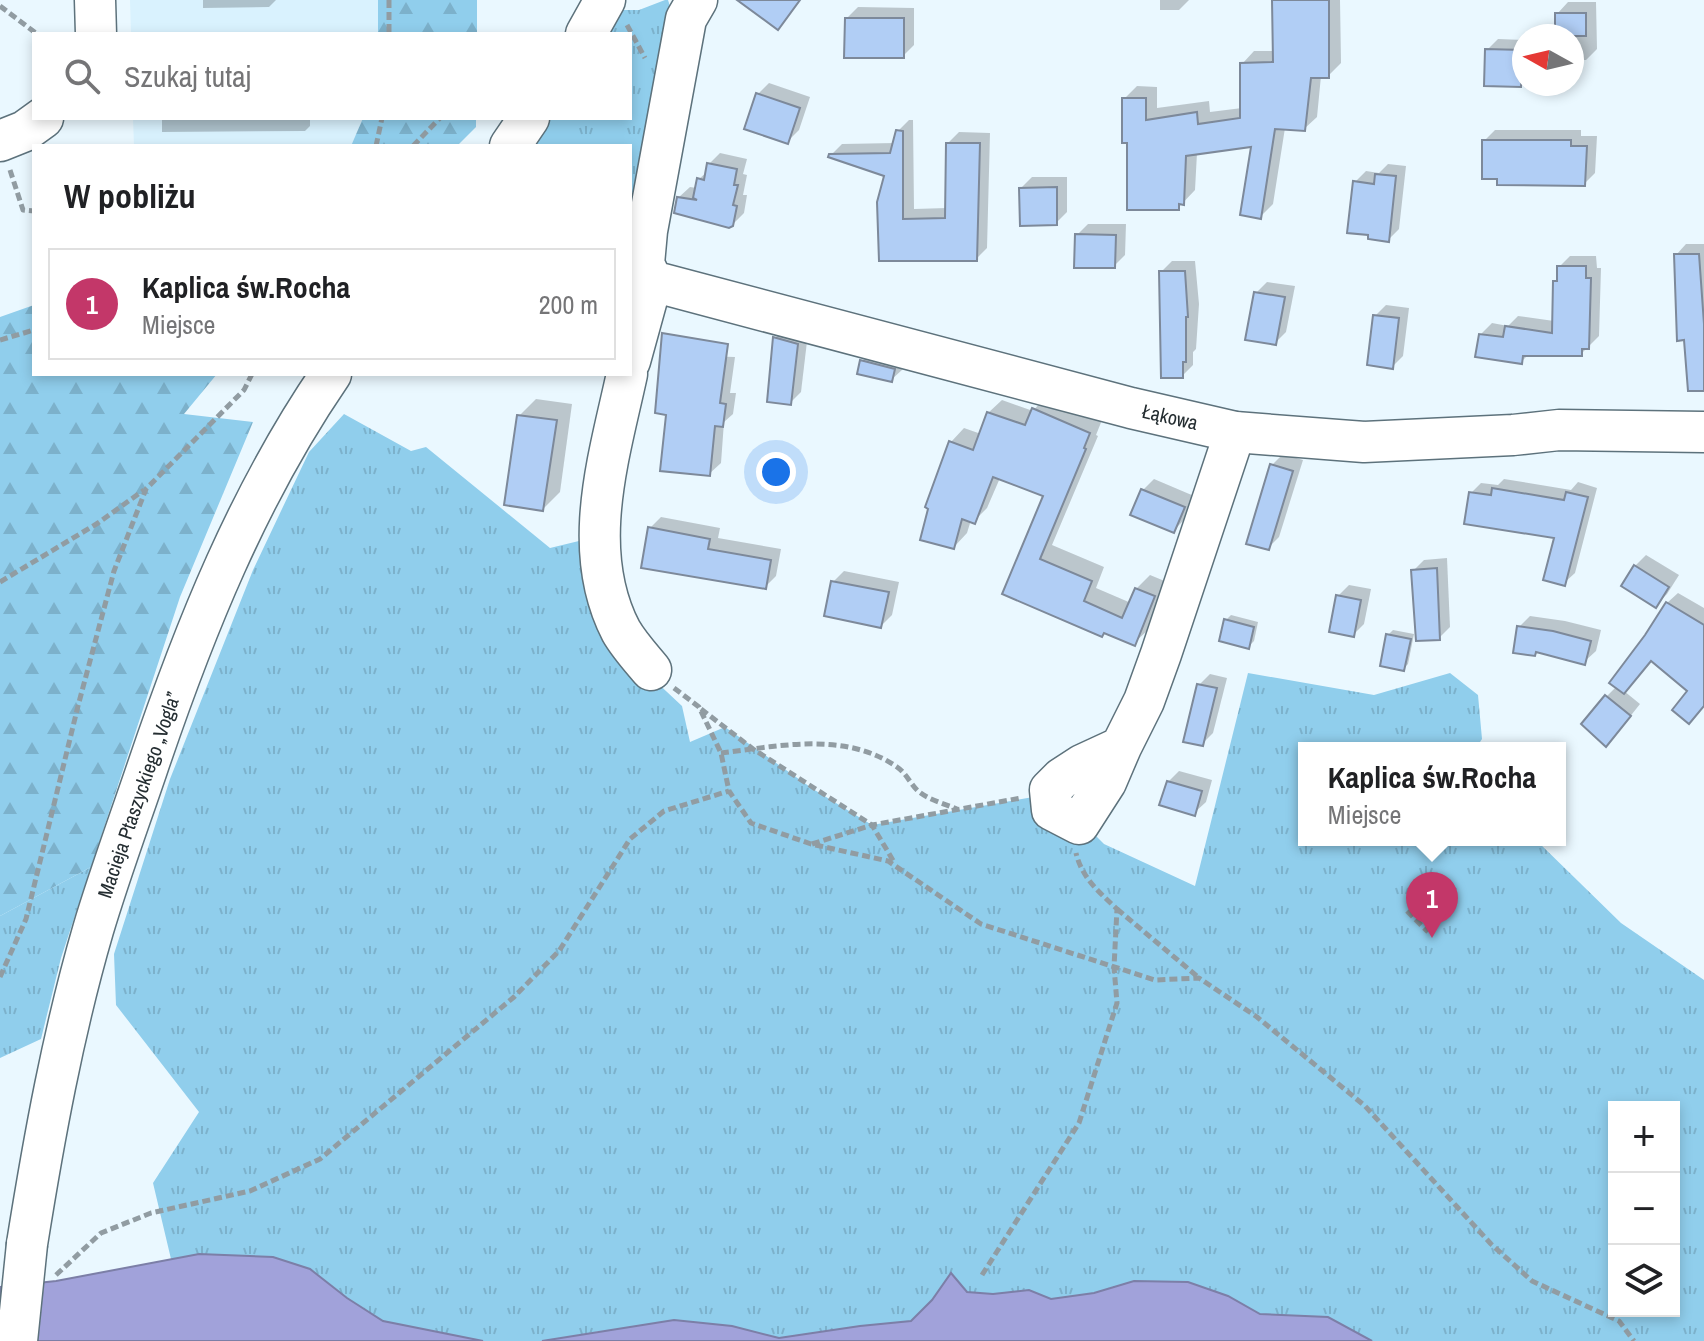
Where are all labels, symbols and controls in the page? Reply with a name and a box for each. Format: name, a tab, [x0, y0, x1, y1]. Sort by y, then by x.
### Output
north arrow	[1512, 24, 1584, 96]
search box	[32, 32, 632, 120]
icon: search	[60, 54, 104, 98]
text: Szukaj tutaj	[124, 56, 251, 96]
text: W pobliżu	[64, 173, 196, 219]
text: Kaplica św.Rocha	[142, 267, 350, 307]
text: 1	[86, 287, 98, 322]
text: 200 m	[539, 287, 598, 322]
text: Miejsce	[142, 307, 215, 342]
street label: Łąkowa	[1140, 397, 1201, 436]
your location	[756, 452, 796, 492]
street label: Macieja Ptaszyckiego „Vogla”	[91, 688, 187, 901]
popup	[1298, 742, 1566, 846]
text: Kaplica św.Rocha	[1328, 757, 1536, 797]
text: Miejsce	[1328, 797, 1401, 832]
pin: 1	[1406, 872, 1458, 938]
map controls	[1608, 1101, 1680, 1317]
button: +	[1608, 1101, 1680, 1173]
button: −	[1608, 1173, 1680, 1245]
button: layers	[1608, 1245, 1680, 1317]

